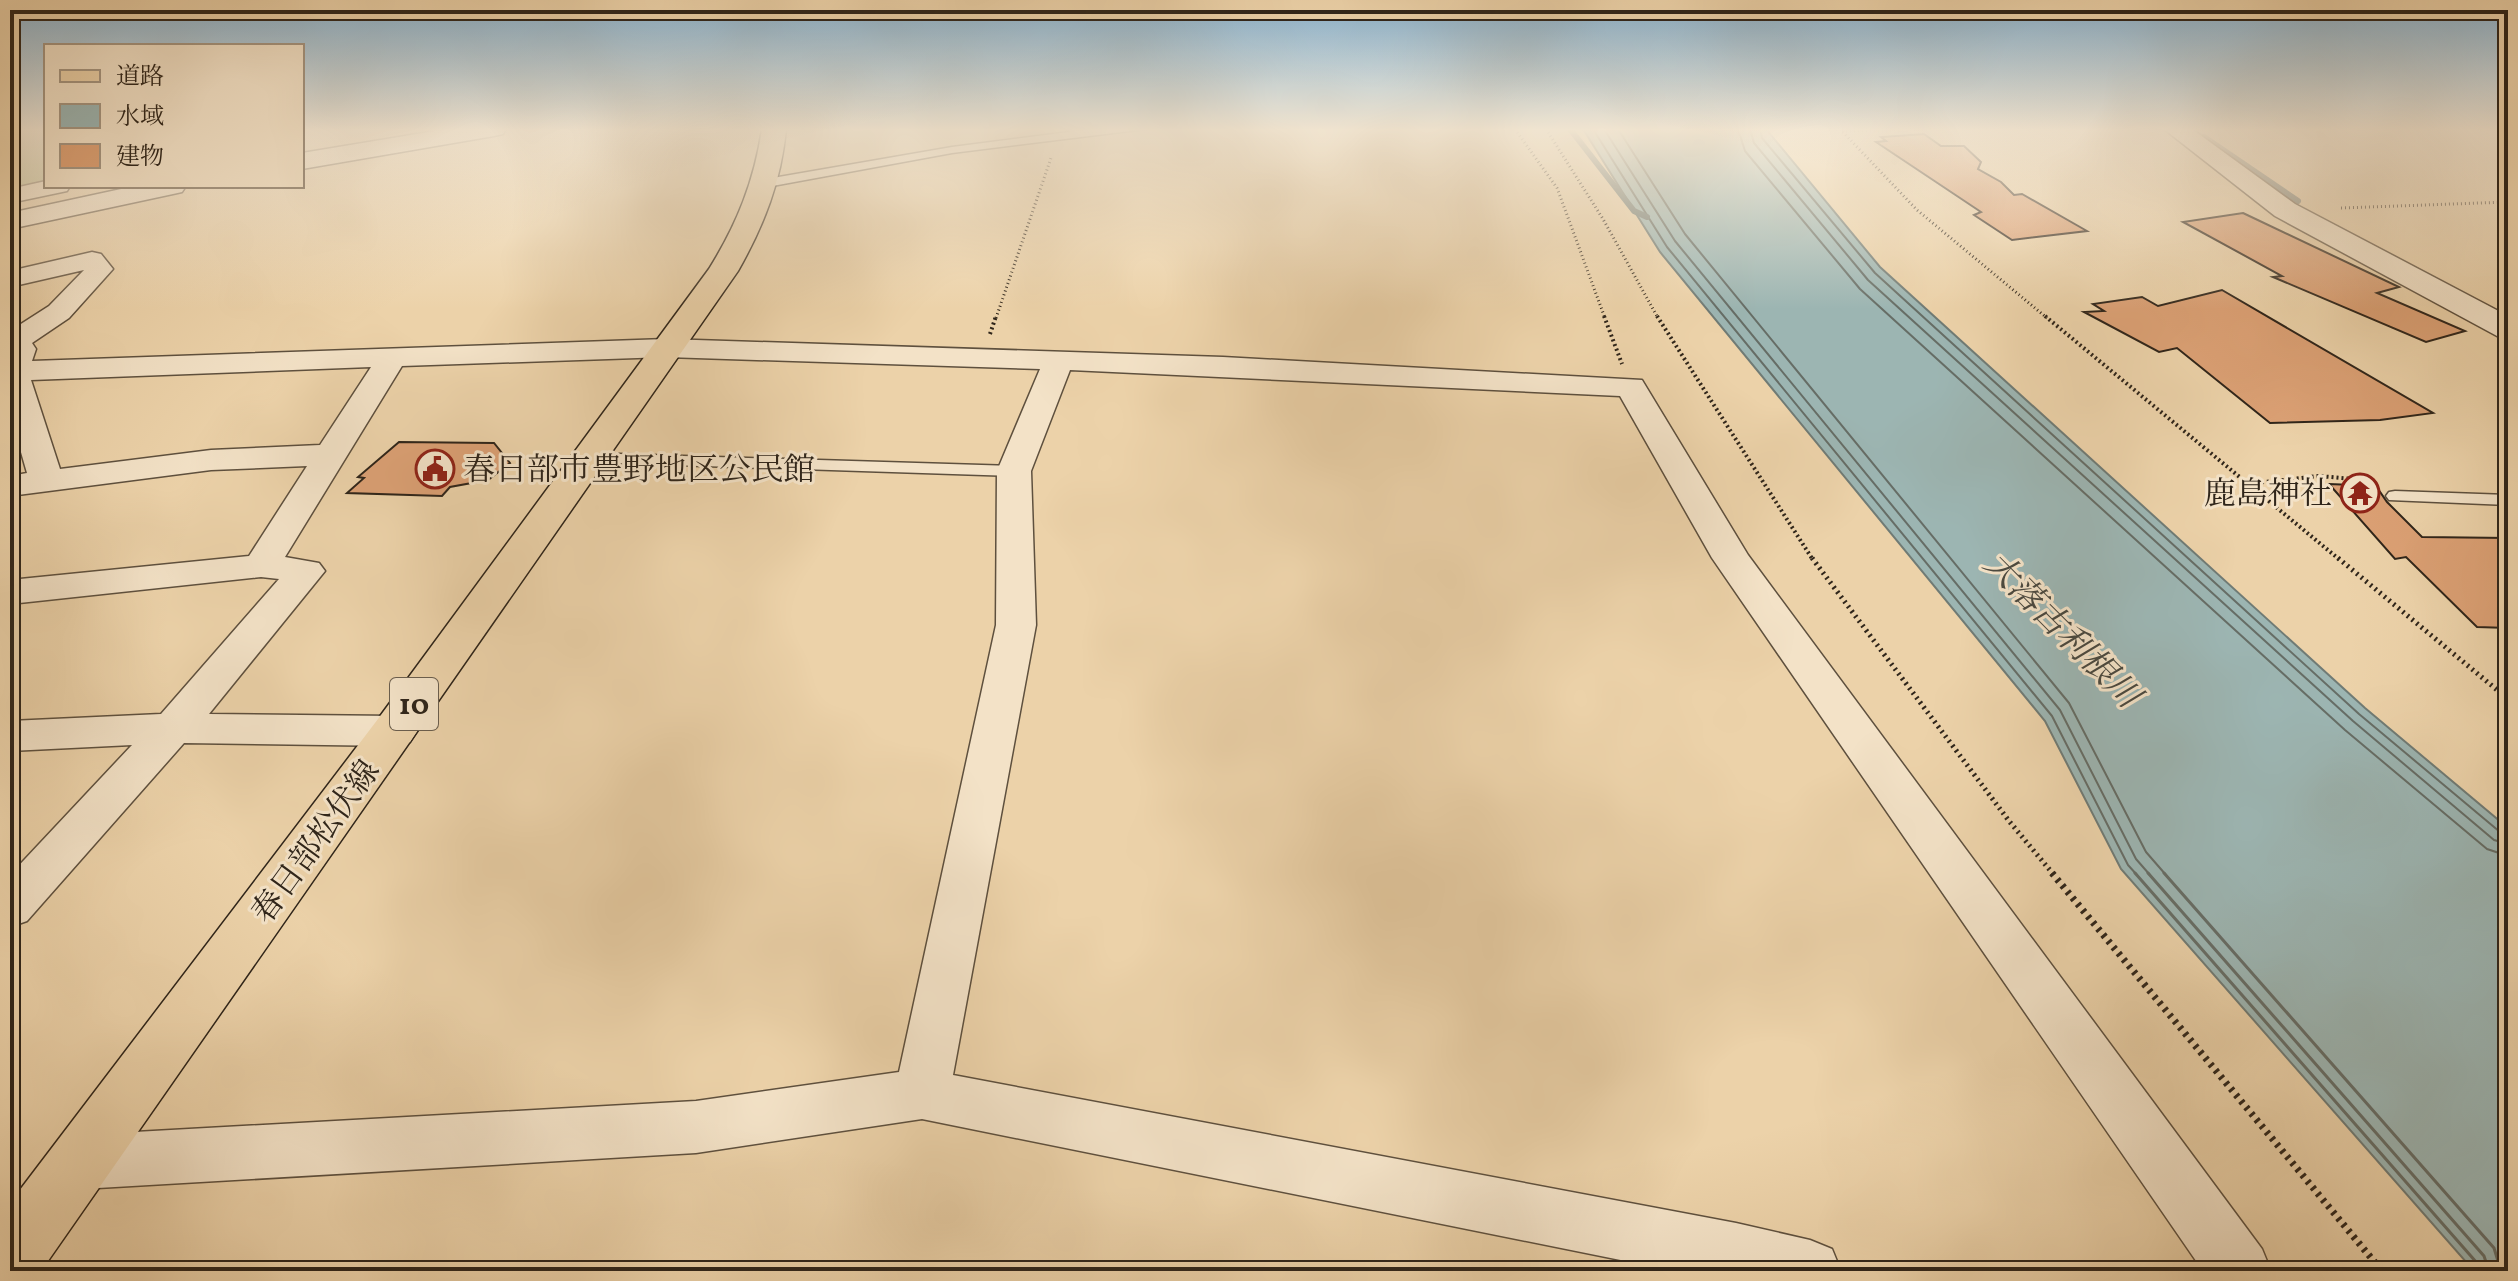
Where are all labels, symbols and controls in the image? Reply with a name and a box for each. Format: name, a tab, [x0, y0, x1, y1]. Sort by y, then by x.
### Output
legend	[44, 44, 304, 188]
text: 道路	[116, 61, 164, 95]
text: 水域	[116, 101, 164, 135]
text: 建物	[116, 141, 164, 175]
public building icon: 春日部市豊野地区公民館	[414, 448, 456, 490]
place label: 春日部市豊野地区公民館	[463, 450, 815, 494]
temple icon: 鹿島神社	[2339, 472, 2381, 514]
place label: 鹿島神社	[2204, 474, 2332, 518]
water label: 大落古利根川	[1972, 543, 2152, 723]
road number: 10	[390, 678, 438, 730]
street label: 春日部松伏線	[243, 752, 392, 933]

